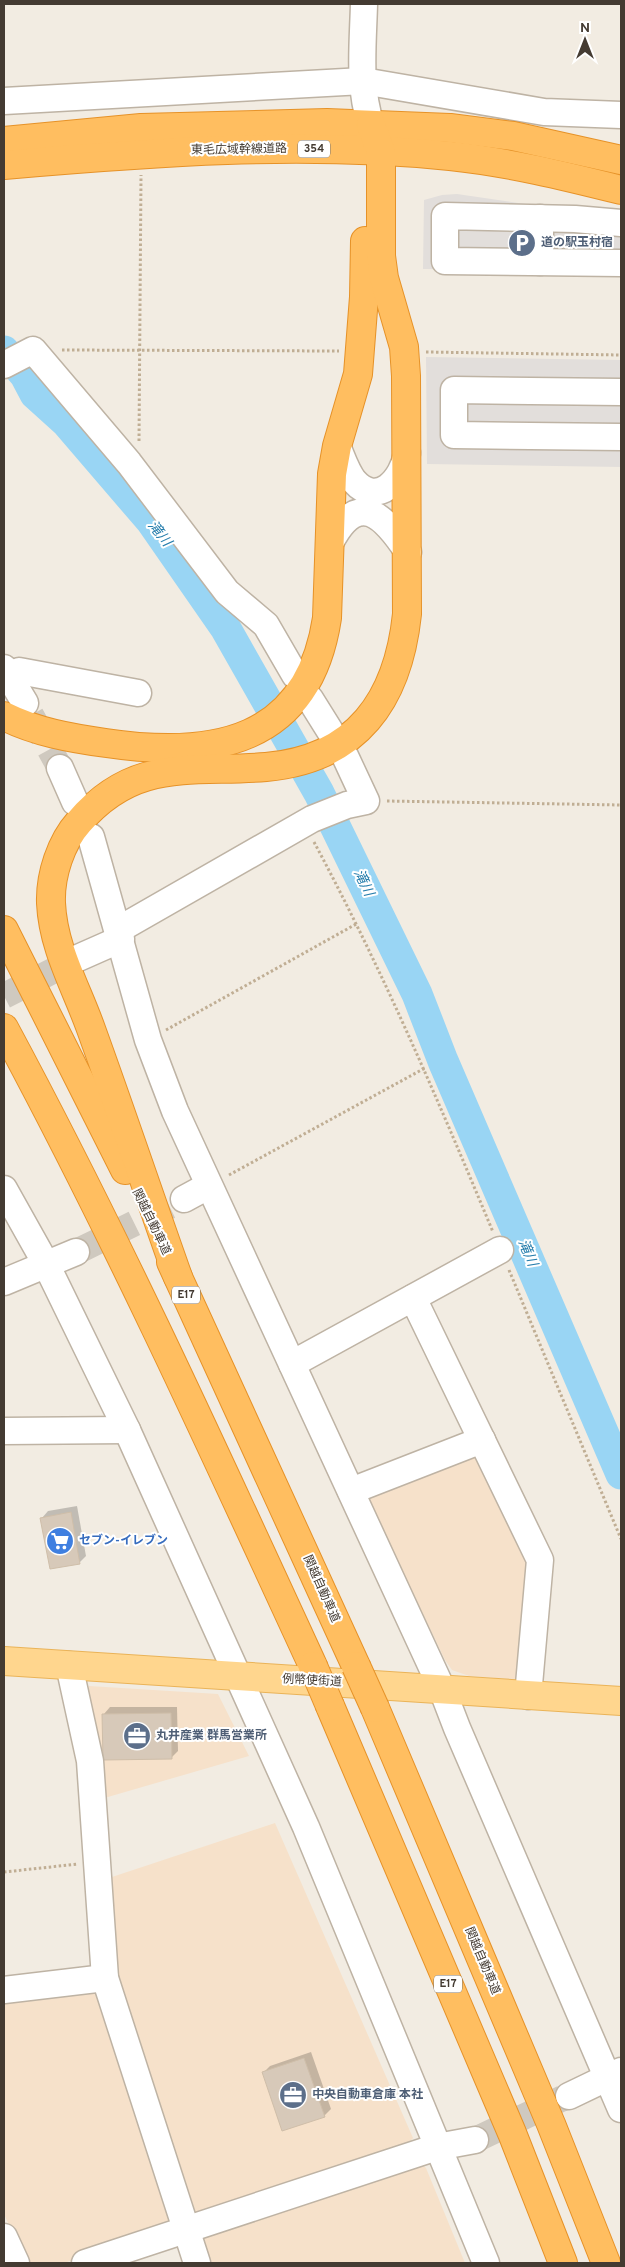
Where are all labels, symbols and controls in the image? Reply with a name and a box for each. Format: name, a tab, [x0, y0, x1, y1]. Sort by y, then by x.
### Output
north arrow	[560, 15, 610, 65]
text: N	[580, 20, 590, 37]
road number: 354	[298, 140, 330, 158]
street label: 東毛広域幹線道路	[191, 141, 287, 159]
parking icon: 道の駅玉村宿	[507, 228, 537, 258]
place label: 道の駅玉村宿	[541, 235, 613, 251]
water label: 滝川	[144, 518, 176, 552]
water label: 滝川	[349, 867, 378, 901]
street label: 関越自動車道	[128, 1186, 174, 1258]
water label: 滝川	[514, 1237, 541, 1271]
road number: E17	[172, 1286, 200, 1304]
supermarket icon: セブン-イレブン	[45, 1526, 75, 1556]
place label: セブン-イレブン	[79, 1533, 168, 1549]
street label: 関越自動車道	[299, 1553, 343, 1625]
street label: 例幣使街道	[282, 1671, 342, 1691]
office icon: 丸井産業 群馬営業所	[122, 1721, 152, 1751]
place label: 丸井産業 群馬営業所	[156, 1728, 267, 1744]
street label: 関越自動車道	[461, 1925, 503, 1997]
road number: E17	[434, 1976, 462, 1992]
office icon: 中央自動車倉庫 本社	[278, 2080, 308, 2110]
place label: 中央自動車倉庫 本社	[312, 2087, 423, 2103]

